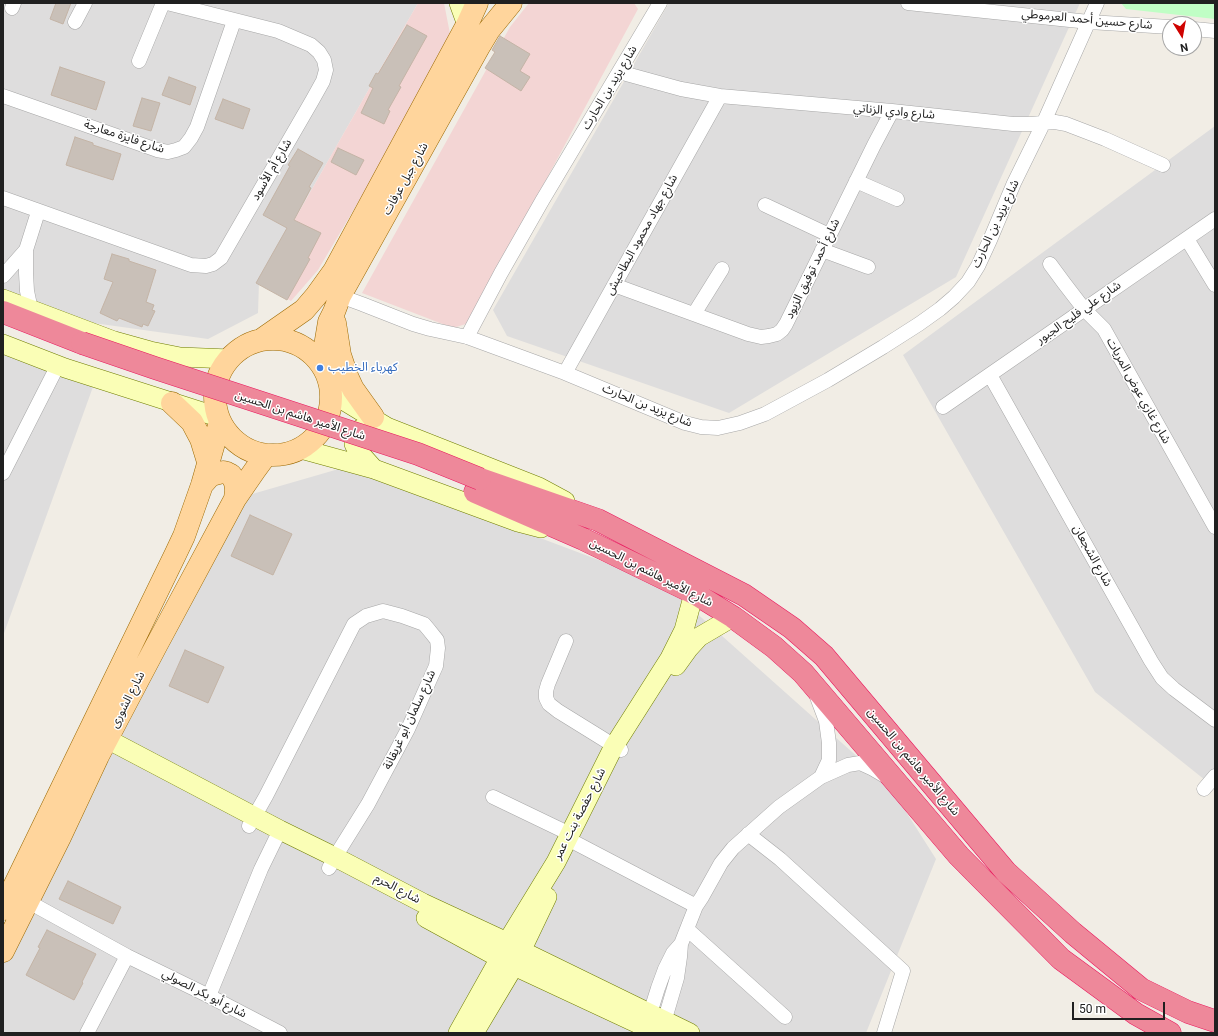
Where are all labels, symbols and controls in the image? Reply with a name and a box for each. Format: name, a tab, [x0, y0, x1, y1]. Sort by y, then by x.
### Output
street label: شارع حسين أحمد العرموطي	[1021, 7, 1153, 33]
north arrow	[1162, 16, 1202, 56]
text: N	[1179, 40, 1189, 54]
street label: شارع يزيد بن الحارث	[579, 43, 641, 133]
street label: شارع وادي الزناتي	[853, 101, 935, 123]
street label: شارع فايزة معارجة	[82, 117, 166, 157]
street label: شارع أم الأسود	[249, 137, 295, 203]
street label: شارع جبل عرفات	[380, 140, 432, 218]
street label: شارع جهاد محمود البطاحيش	[603, 172, 681, 298]
street label: شارع يزيد بن الحارث	[969, 178, 1023, 270]
street label: شارع أحمد توفيق الزيود	[782, 217, 844, 321]
street label: شارع علي فليح الجبور	[1034, 278, 1124, 348]
street label: شارع غازي عوض المريات	[1103, 335, 1173, 447]
place label: كهرباء الخطيب	[328, 361, 398, 375]
marker: كهرباء الخطيب	[315, 363, 325, 373]
street label: شارع يزيد بن الحارث	[600, 381, 694, 431]
street label: شارع الأمير هاشم بن الحسين	[233, 388, 367, 444]
street label: شارع الشجعان	[1069, 523, 1115, 589]
street label: شارع الأمير هاشم بن الحسين	[587, 536, 715, 610]
street label: شارع سلمان أبو غريقانة	[381, 668, 439, 772]
street label: شارع الشورى	[108, 669, 148, 731]
street label: شارع الأمير هاشم بن الحسين	[864, 705, 962, 819]
street label: شارع حفصة بنت عمر	[551, 766, 609, 862]
street label: شارع الحرم	[372, 871, 422, 907]
street label: شارع أبو بكر الصولي	[159, 966, 249, 1022]
scale bar	[1074, 994, 1167, 1020]
text: 50 m	[1079, 1002, 1106, 1016]

